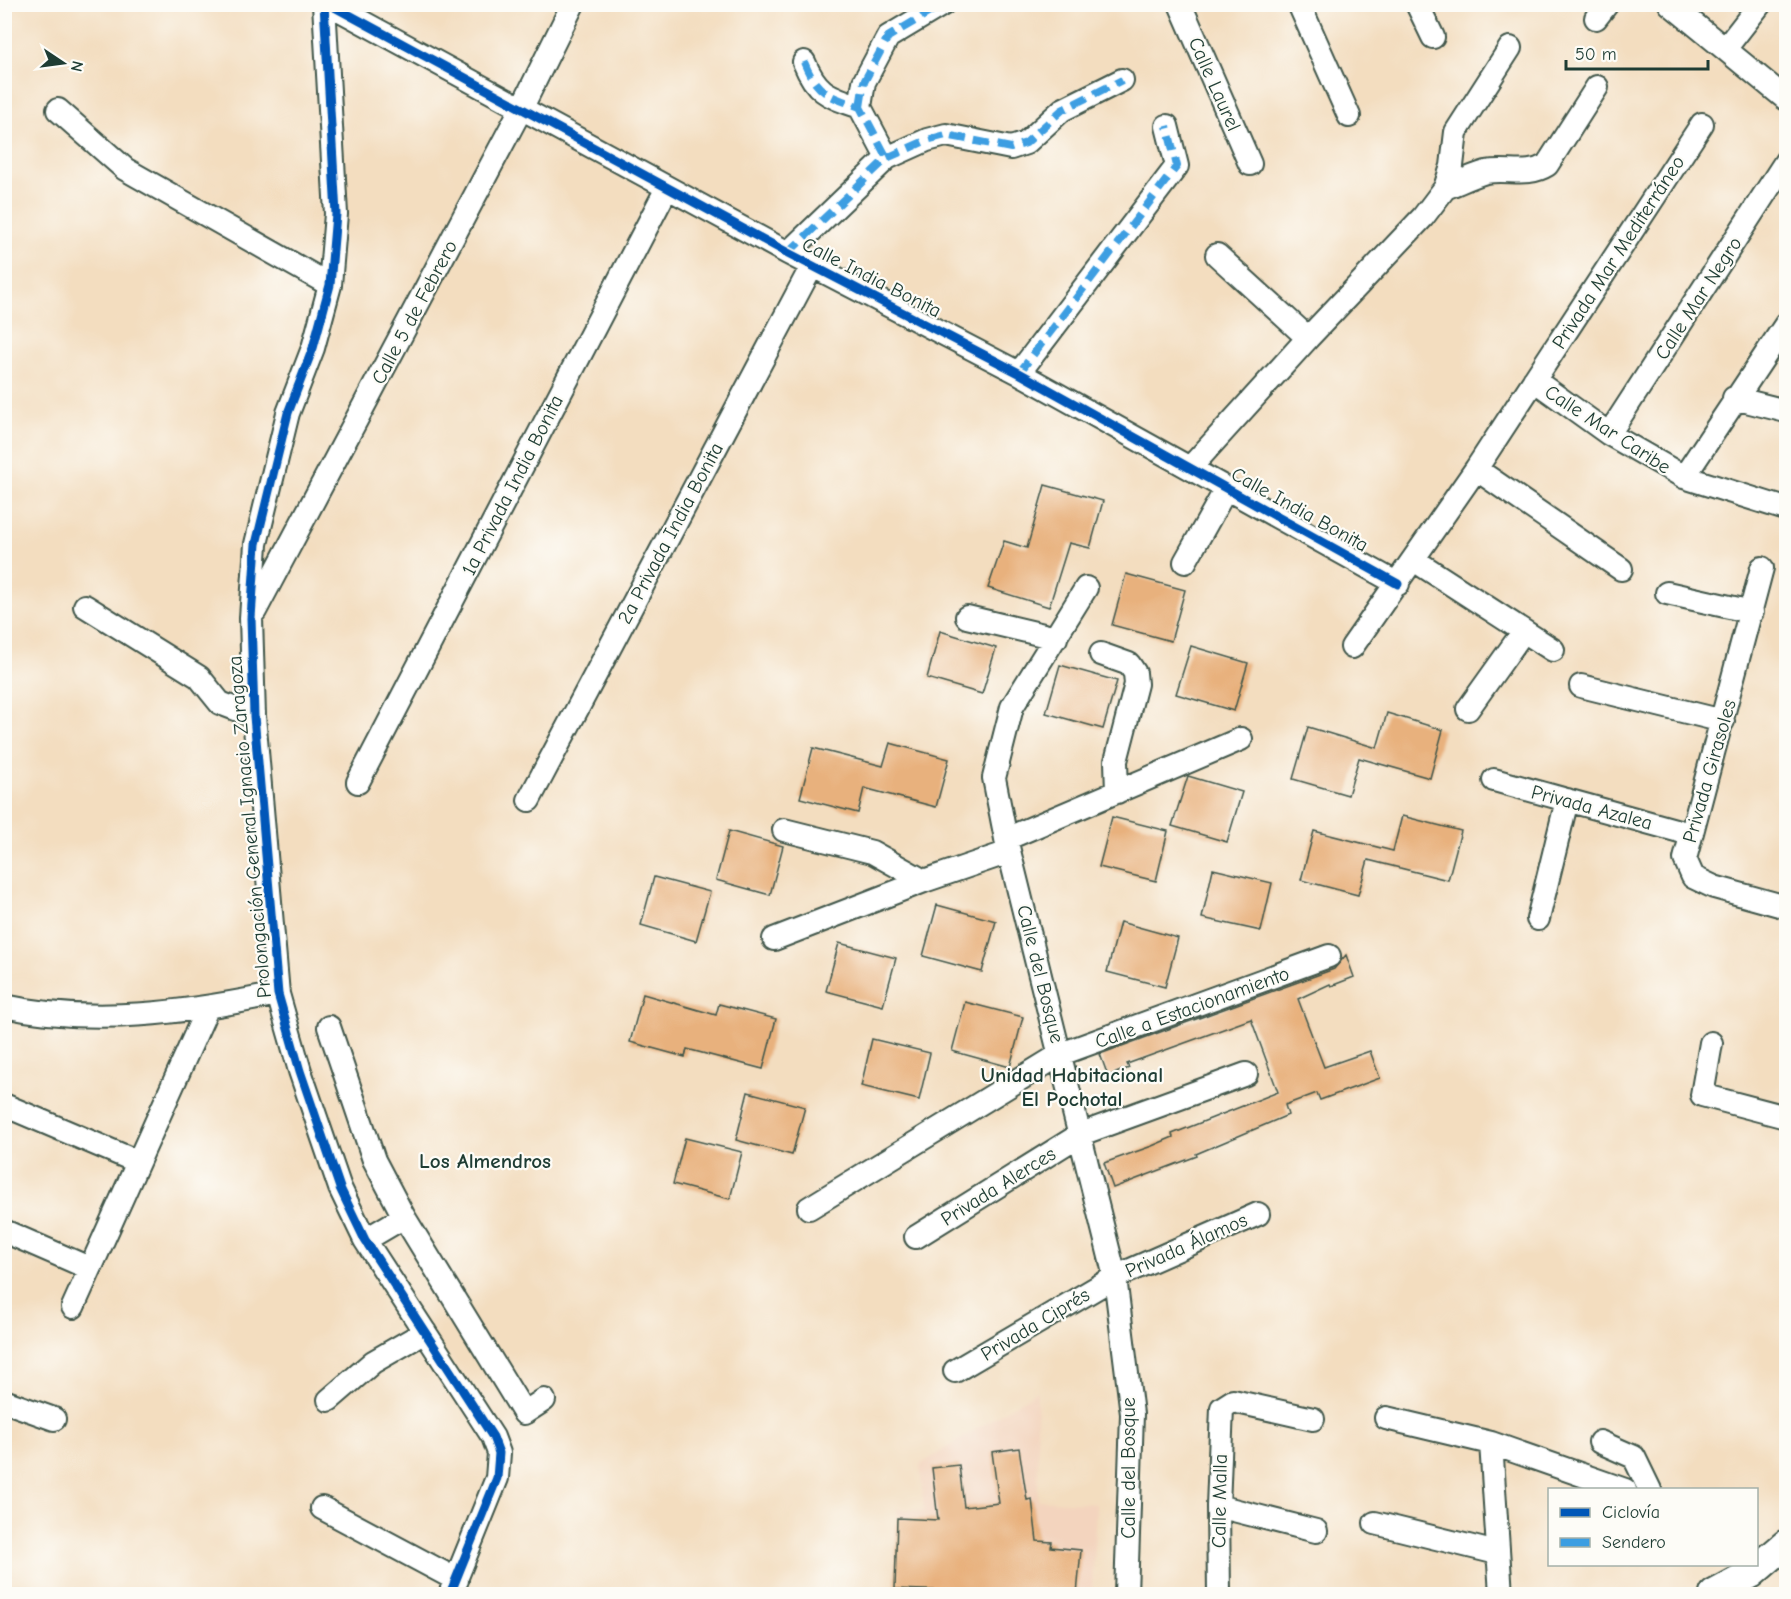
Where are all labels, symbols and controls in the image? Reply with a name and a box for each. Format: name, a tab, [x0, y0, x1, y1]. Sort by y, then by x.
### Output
north arrow	[33, 33, 93, 93]
scale bar	[1566, 33, 1708, 71]
street label: Calle Laurel	[1184, 34, 1245, 135]
text: 50 m	[1575, 44, 1617, 65]
text: N	[67, 59, 87, 73]
street label: Privada Mar Mediterráneo	[1547, 151, 1690, 353]
street label: Calle India Bonita	[798, 232, 945, 322]
street label: Calle Mar Negro	[1650, 233, 1747, 364]
street label: Calle 5 de Febrero	[367, 236, 462, 388]
street label: Calle Mar Caribe	[1540, 380, 1675, 479]
street label: 1a Privada India Bonita	[457, 391, 568, 579]
street label: 2a Privada India Bonita	[613, 439, 728, 628]
street label: Calle India Bonita	[1227, 462, 1372, 557]
street label: Prolongación General Ignacio Zaragoza	[223, 655, 276, 999]
street label: Privada Girasoles	[1678, 697, 1741, 845]
street label: Privada Azalea	[1529, 780, 1655, 835]
street label: Calle del Bosque	[1012, 903, 1069, 1046]
street label: Calle a Estacionamiento	[1092, 962, 1292, 1053]
district label: Unidad Habitacional El Pochotal	[981, 1063, 1163, 1111]
street label: Privada Alerces	[937, 1142, 1060, 1231]
district label: Los Almendros	[419, 1149, 551, 1173]
street label: Privada Álamos	[1121, 1207, 1251, 1283]
street label: Privada Ciprés	[977, 1283, 1094, 1366]
street label: Calle del Bosque	[1117, 1397, 1140, 1539]
street label: Calle Malla	[1207, 1454, 1232, 1548]
legend	[1548, 1488, 1758, 1566]
text: Ciclovía	[1602, 1502, 1660, 1523]
text: Sendero	[1602, 1532, 1666, 1553]

